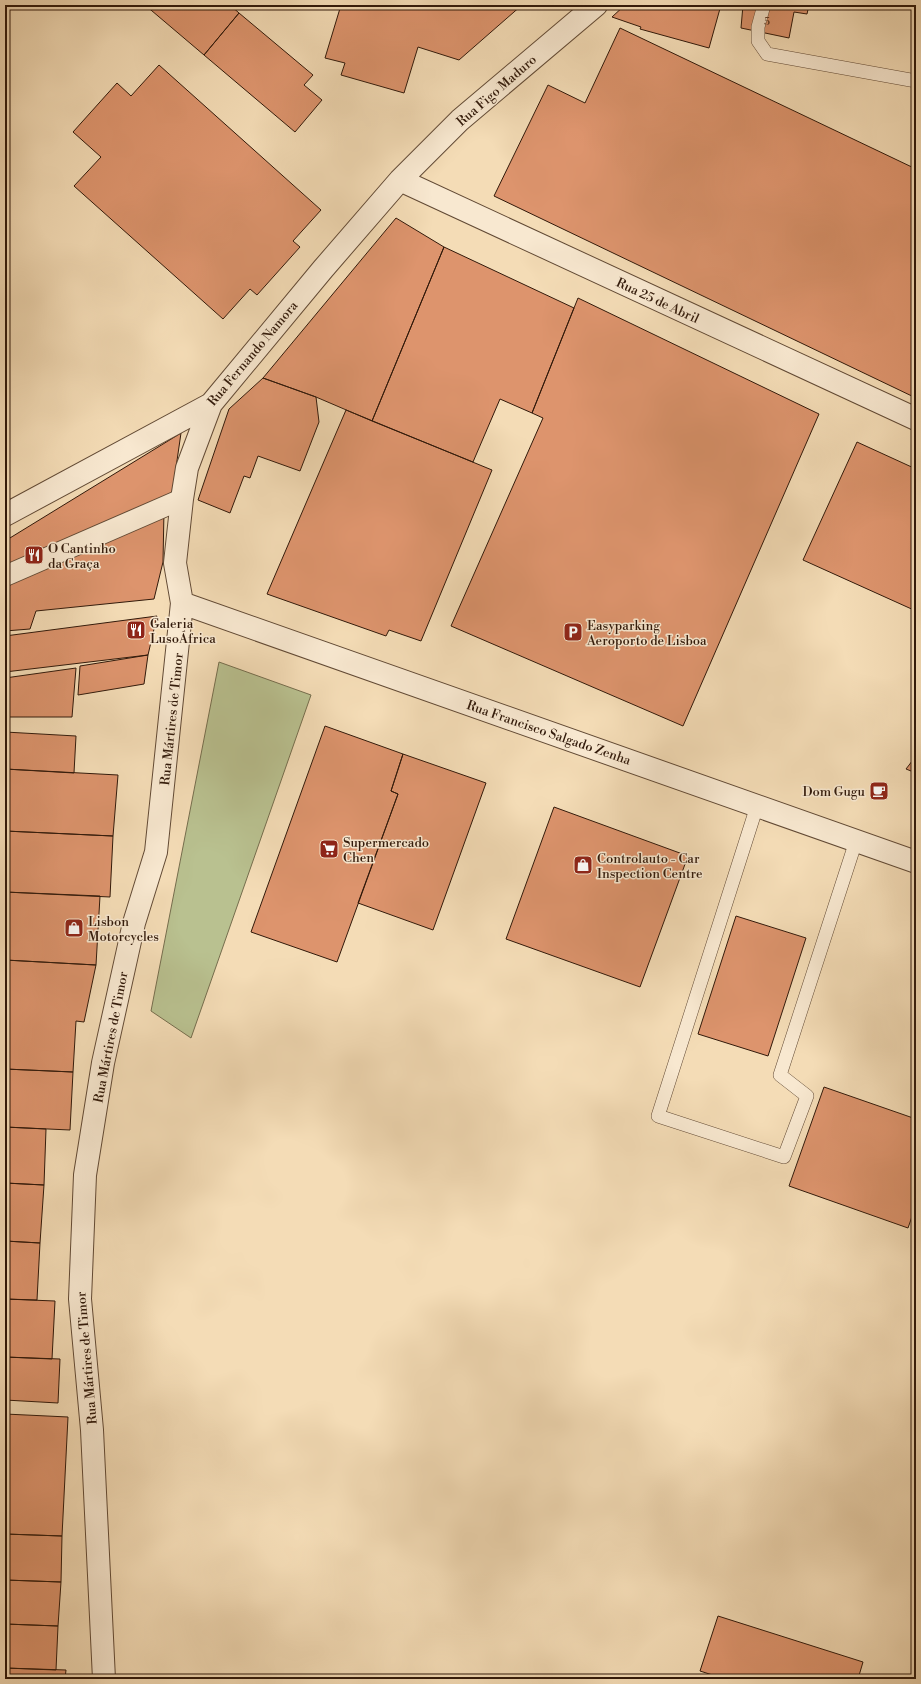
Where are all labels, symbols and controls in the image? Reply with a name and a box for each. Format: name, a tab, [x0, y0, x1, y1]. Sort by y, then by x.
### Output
house number: 5	[764, 15, 770, 29]
street label: Rua Figo Maduro	[453, 52, 540, 130]
street label: Rua 25 de Abril	[614, 275, 702, 327]
street label: Rua Fernando Namora	[204, 298, 302, 409]
place label: O Cantinho da Graça	[48, 541, 116, 572]
restaurant icon: O Cantinho da Graça	[23, 544, 45, 566]
place label: Galeria LusoÁfrica	[150, 616, 216, 647]
place label: Easyparking Aeroporto de Lisboa	[586, 618, 707, 649]
restaurant icon: Galeria LusoÁfrica	[125, 619, 147, 641]
parking icon: Easyparking Aeroporto de Lisboa	[562, 621, 584, 643]
street label: Rua Mártires de Timor	[157, 652, 187, 786]
street label: Rua Francisco Salgado Zenha	[464, 697, 633, 769]
cafe icon: Dom Gugu	[868, 780, 890, 802]
place label: Dom Gugu	[802, 784, 866, 800]
place label: Supermercado Chen	[343, 835, 429, 866]
supermarket icon: Supermercado Chen	[318, 838, 340, 860]
place label: Controlauto - Car Inspection Centre	[597, 851, 703, 882]
shop icon: Controlauto - Car Inspection Centre	[572, 854, 594, 876]
place label: Lisbon Motorcycles	[88, 914, 159, 945]
shop icon: Lisbon Motorcycles	[63, 917, 85, 939]
street label: Rua Mártires de Timor	[90, 970, 132, 1104]
street label: Rua Mártires de Timor	[73, 1290, 101, 1425]

